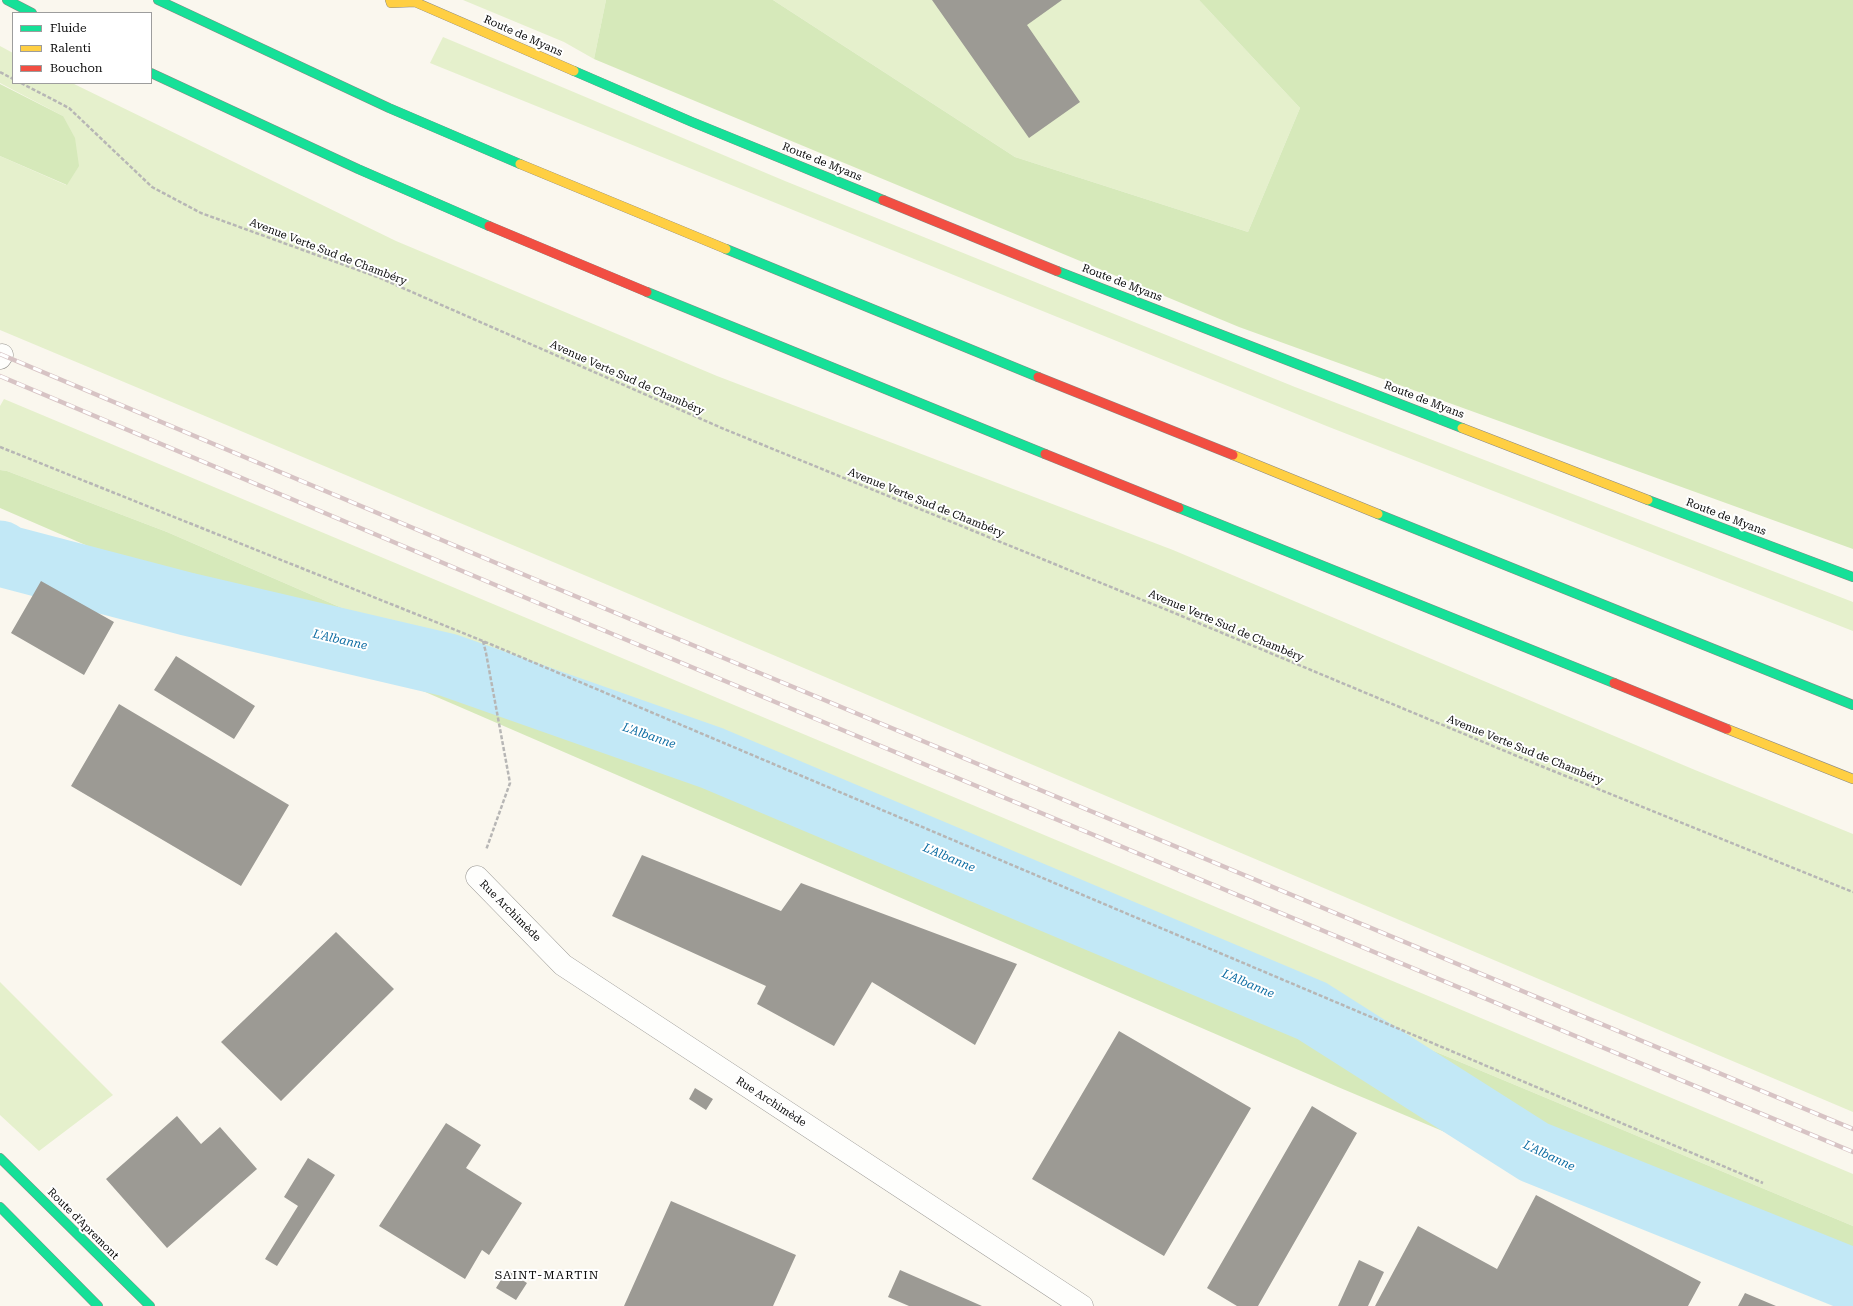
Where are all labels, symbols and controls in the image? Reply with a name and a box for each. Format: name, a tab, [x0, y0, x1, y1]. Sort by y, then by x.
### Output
legend	[12, 12, 152, 84]
street label: Route de Myans	[482, 13, 564, 59]
text: Fluide	[50, 21, 87, 35]
text: Ralenti	[50, 41, 91, 55]
text: Bouchon	[50, 61, 103, 75]
street label: Route de Myans	[780, 140, 864, 184]
street label: Avenue Verte Sud de Chambéry	[247, 216, 409, 288]
street label: Route de Myans	[1080, 262, 1164, 304]
street label: Avenue Verte Sud de Chambéry	[548, 338, 706, 418]
street label: Route de Myans	[1382, 379, 1466, 421]
street label: Avenue Verte Sud de Chambéry	[846, 466, 1006, 540]
street label: Route de Myans	[1684, 496, 1768, 538]
street label: Avenue Verte Sud de Chambéry	[1146, 587, 1306, 665]
water label: L'Albanne	[312, 627, 368, 653]
street label: Avenue Verte Sud de Chambéry	[1445, 713, 1605, 787]
water label: L'Albanne	[621, 720, 677, 752]
water label: L'Albanne	[921, 841, 977, 875]
street label: Rue Archimède	[477, 878, 543, 944]
water label: L'Albanne	[1220, 967, 1276, 1001]
street label: Rue Archimède	[733, 1074, 809, 1130]
water label: L'Albanne	[1521, 1138, 1577, 1174]
street label: Route d'Apremont	[45, 1186, 121, 1262]
district label: SAINT-MARTIN	[495, 1268, 599, 1282]

